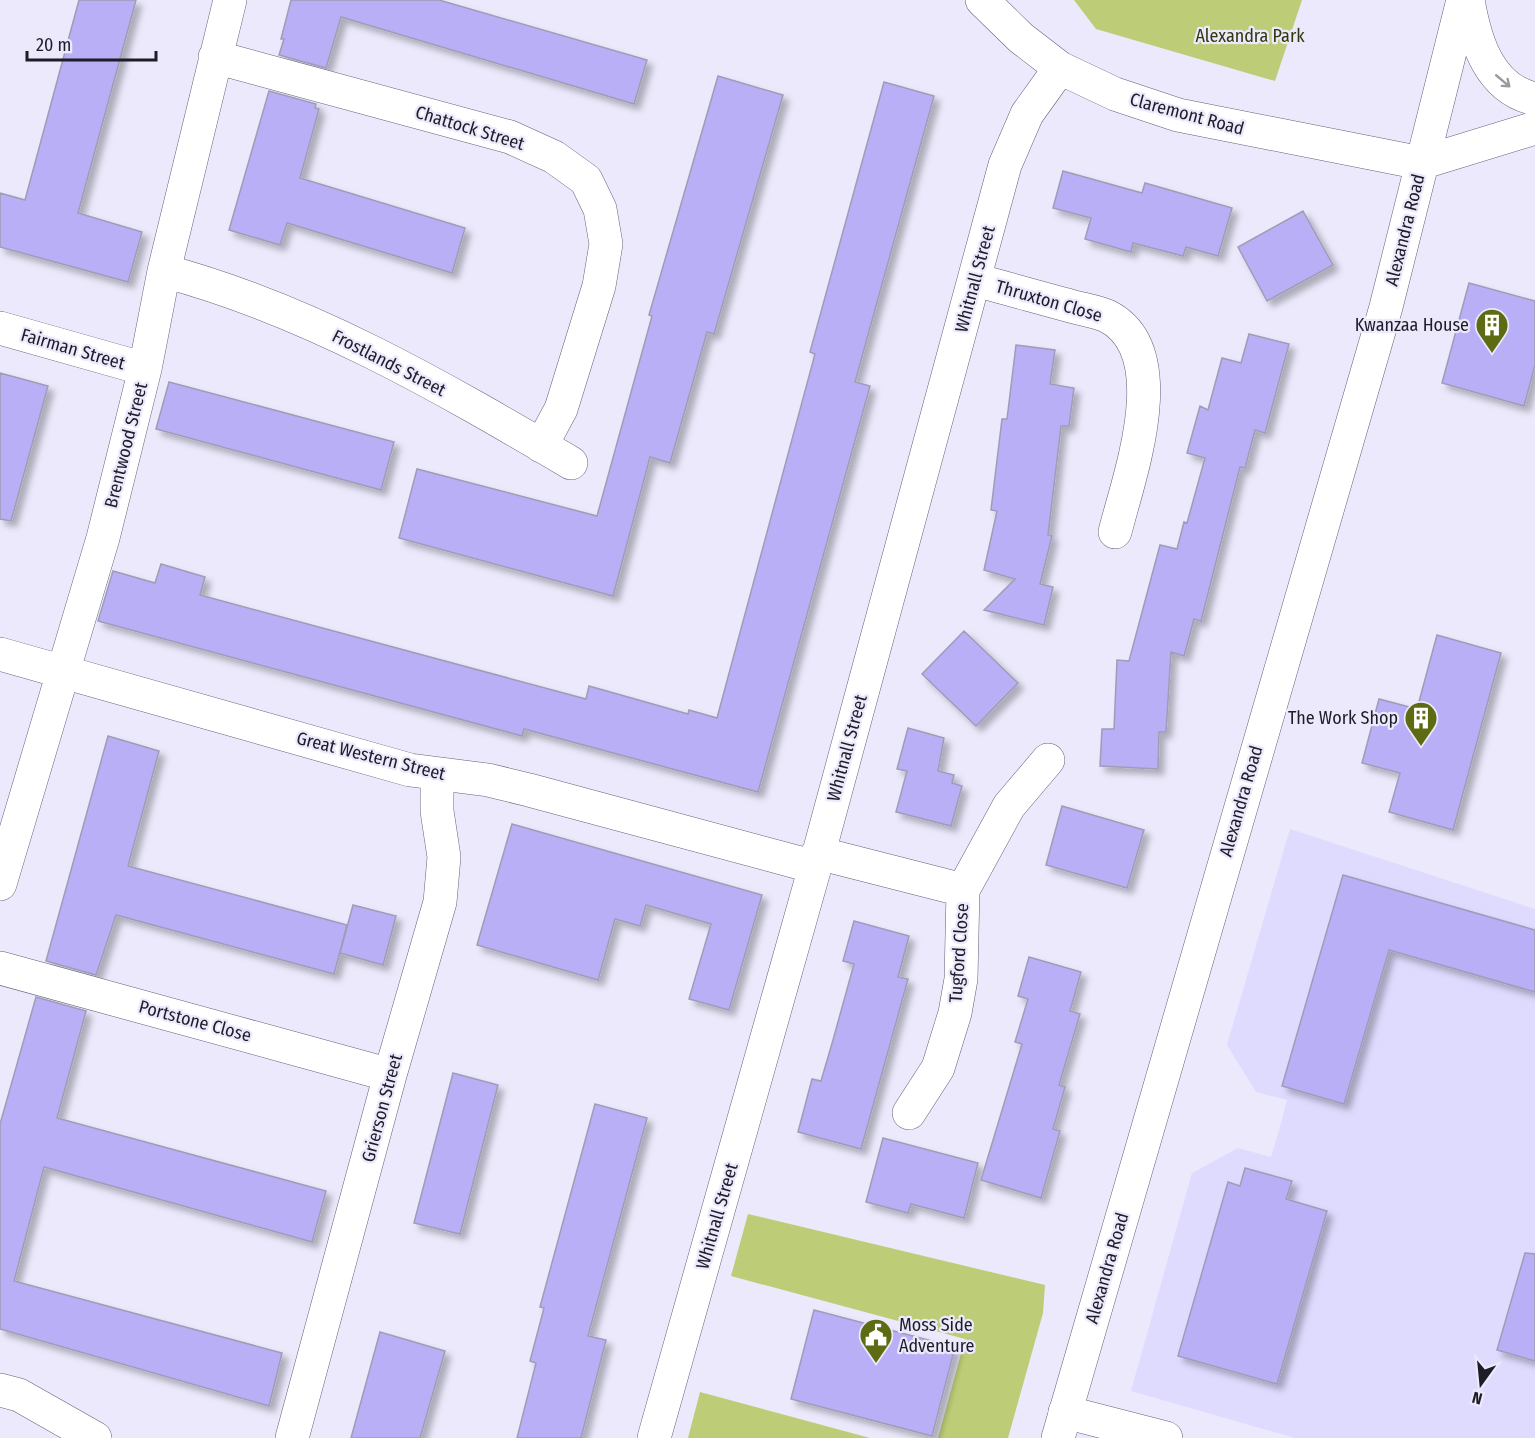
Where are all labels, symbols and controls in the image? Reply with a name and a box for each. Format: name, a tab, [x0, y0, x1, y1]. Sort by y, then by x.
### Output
scale bar	[27, 24, 156, 62]
park label: Alexandra Park	[1195, 25, 1305, 47]
text: 20 m	[36, 34, 71, 56]
one-way arrow	[1495, 75, 1511, 88]
street label: Claremont Road	[1127, 88, 1247, 140]
street label: Chattock Street	[413, 101, 527, 155]
street label: Alexandra Road	[1380, 172, 1430, 288]
street label: Whitnall Street	[950, 223, 1000, 335]
street label: Thruxton Close	[993, 275, 1105, 327]
building icon: Kwanzaa House	[1474, 307, 1510, 354]
place label: Kwanzaa House	[1355, 314, 1469, 336]
street label: Fairman Street	[18, 324, 128, 374]
street label: Frostlands Street	[328, 325, 450, 401]
street label: Brentwood Street	[100, 380, 152, 510]
street label: Whitnall Street	[822, 692, 872, 804]
building icon: The Work Shop	[1403, 700, 1439, 747]
place label: The Work Shop	[1288, 707, 1398, 729]
street label: Great Western Street	[294, 727, 448, 785]
street label: Alexandra Road	[1215, 743, 1267, 859]
street label: Tugford Close	[945, 902, 973, 1003]
street label: Portstone Close	[136, 995, 254, 1047]
street label: Grierson Street	[357, 1051, 407, 1165]
street label: Whitnall Street	[691, 1160, 743, 1272]
street label: Alexandra Road	[1081, 1210, 1133, 1326]
place label: Moss Side Adventure	[899, 1314, 975, 1357]
public building icon: Moss Side Adventure	[858, 1317, 894, 1364]
north arrow	[1451, 1354, 1511, 1414]
text: N	[1470, 1388, 1484, 1408]

